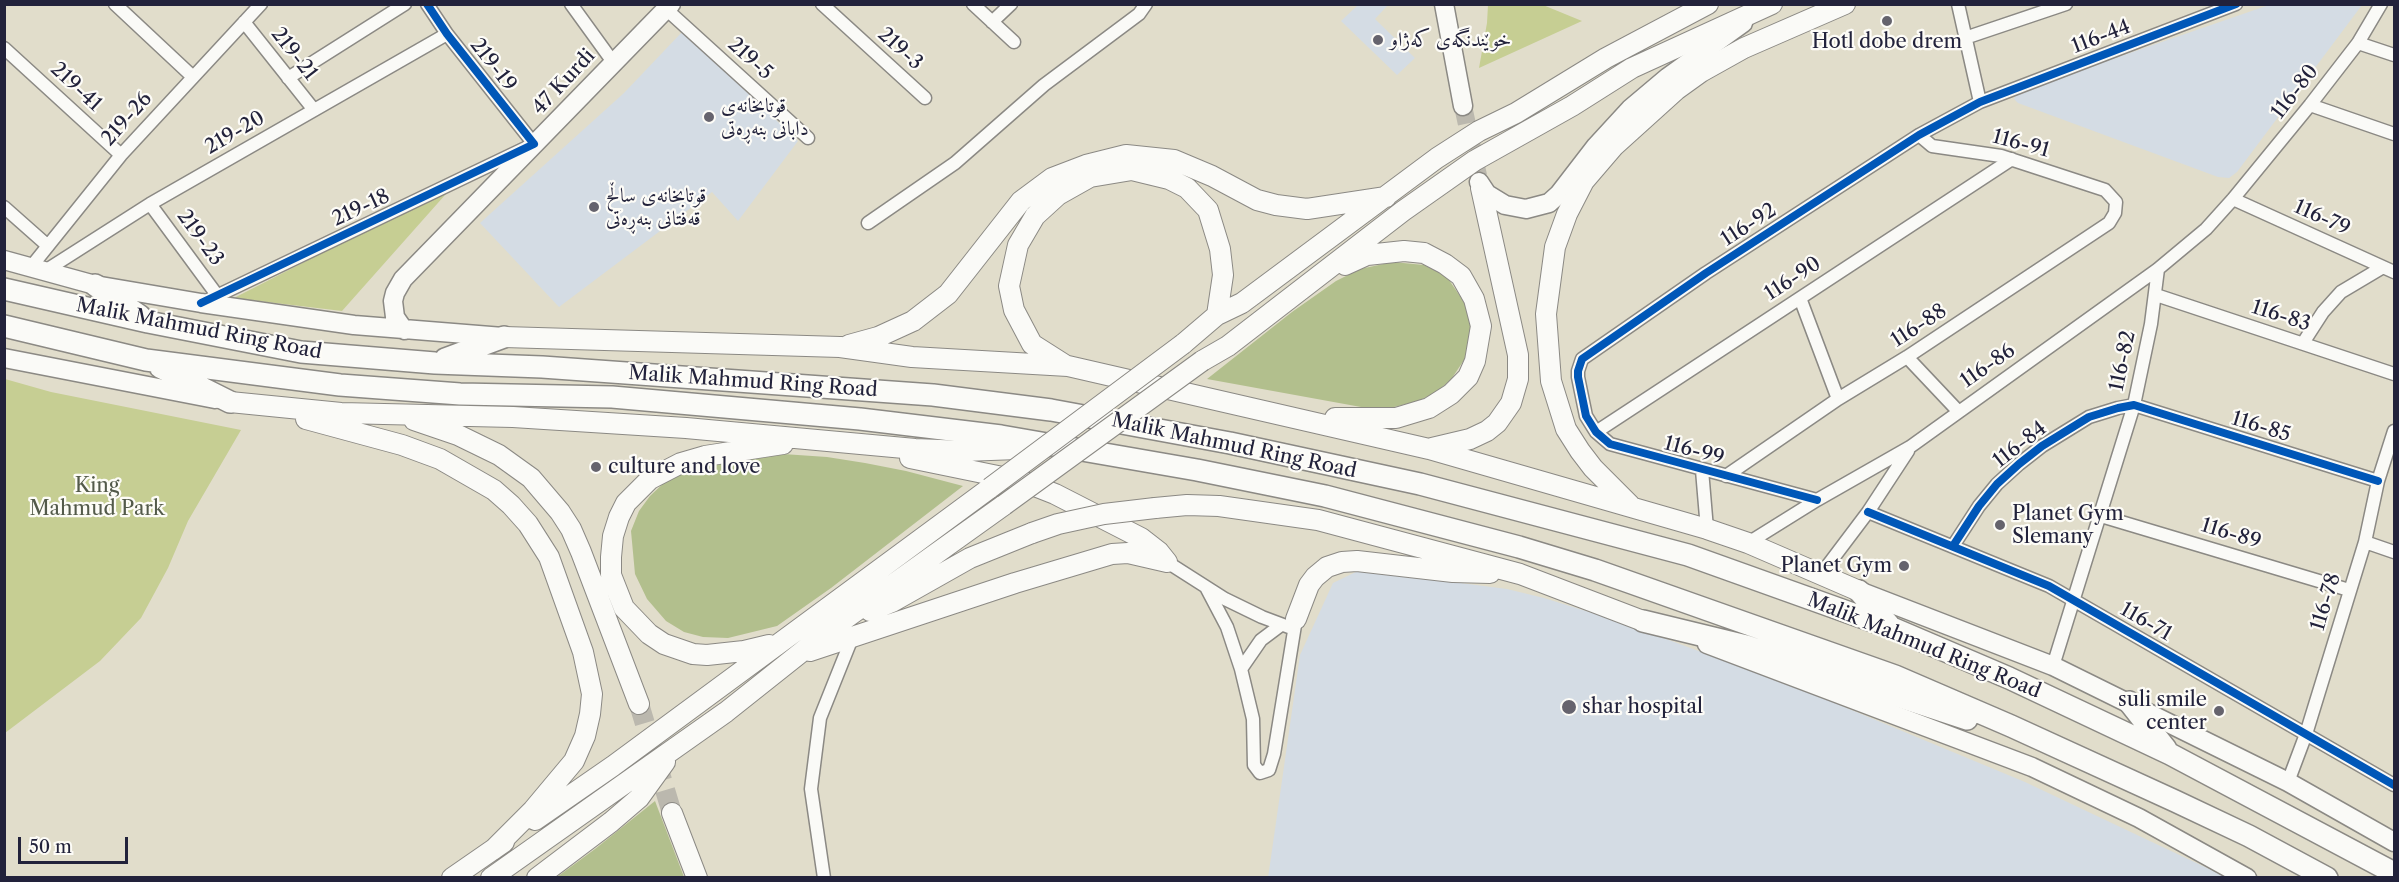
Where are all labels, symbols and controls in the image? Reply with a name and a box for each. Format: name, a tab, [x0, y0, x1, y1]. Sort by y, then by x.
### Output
marker: Hotl dobe drem	[1880, 14, 1894, 28]
street label: 116-44	[2068, 15, 2134, 59]
street label: 219-21	[266, 23, 322, 85]
street label: 219-3	[873, 23, 927, 75]
place label: خوێندنگەی کەژاو	[1390, 28, 1511, 52]
place label: Hotl dobe drem	[1812, 30, 1962, 54]
street label: 219-5	[723, 33, 777, 85]
marker: خوێندنگەی کەژاو	[1371, 33, 1385, 47]
street label: 219-19	[465, 34, 521, 96]
street label: 47 Kurdi	[528, 44, 600, 120]
street label: 219-41	[46, 58, 106, 116]
street label: 116-80	[2266, 60, 2324, 124]
street label: 219-26	[97, 87, 157, 151]
place label: قوتابخانەی دابانی بنەڕەتی	[721, 94, 809, 141]
street label: 219-20	[201, 106, 269, 160]
marker: قوتابخانەی دابانی بنەڕەتی	[702, 110, 716, 124]
street label: 116-91	[1990, 125, 2052, 163]
street label: 219-18	[328, 184, 394, 232]
place label: قوتابخانەی ساڵح قەفتانی بنەڕەتی	[606, 184, 706, 231]
street label: 116-79	[2290, 195, 2354, 241]
street label: 116-92	[1717, 198, 1781, 252]
marker: قوتابخانەی ساڵح قەفتانی بنەڕەتی	[587, 200, 601, 214]
street label: 219-23	[172, 205, 228, 271]
street label: 116-90	[1760, 252, 1826, 306]
street label: Malik Mahmud Ring Road	[74, 293, 324, 365]
street label: 116-83	[2249, 295, 2313, 337]
street label: 116-88	[1887, 299, 1951, 353]
street label: 116-82	[2105, 329, 2141, 393]
street label: 116-86	[1956, 339, 2020, 393]
street label: Malik Mahmud Ring Road	[628, 361, 878, 403]
street label: 116-85	[2229, 407, 2293, 447]
street label: Malik Mahmud Ring Road	[1109, 408, 1359, 484]
street label: 116-84	[1989, 417, 2051, 473]
street label: 116-99	[1661, 432, 1727, 470]
place label: culture and love	[608, 455, 761, 479]
marker: culture and love	[589, 460, 603, 474]
park label: King Mahmud Park	[29, 474, 165, 521]
place label: Planet Gym Slemany	[2012, 502, 2124, 549]
street label: 116-89	[2198, 514, 2264, 554]
marker: Planet Gym Slemany	[1993, 518, 2007, 532]
place label: Planet Gym	[1780, 554, 1892, 578]
marker: Planet Gym	[1897, 559, 1911, 573]
street label: 116-78	[2306, 570, 2346, 634]
street label: Malik Mahmud Ring Road	[1804, 588, 2044, 704]
street label: 116-71	[2116, 598, 2176, 646]
place label: suli smile center	[2118, 688, 2207, 735]
place label: shar hospital	[1582, 695, 1703, 719]
marker: shar hospital	[1560, 698, 1578, 716]
marker: suli smile center	[2212, 704, 2226, 718]
scale bar	[21, 825, 130, 863]
text: 50 m	[29, 836, 72, 858]

